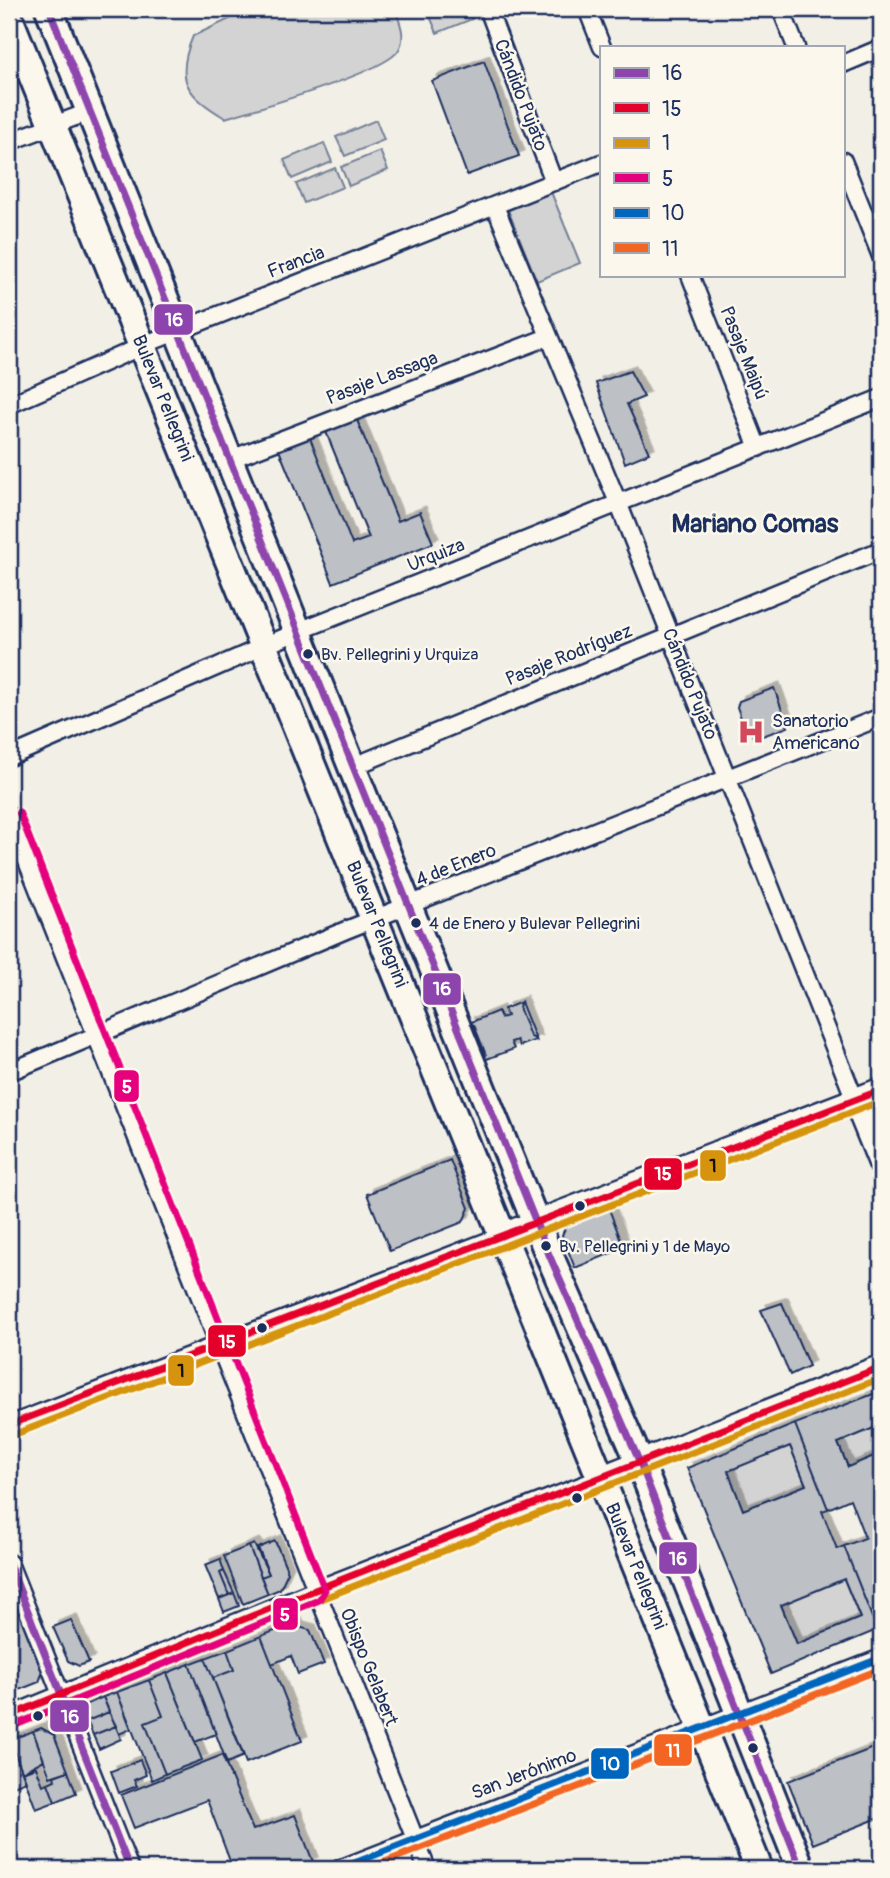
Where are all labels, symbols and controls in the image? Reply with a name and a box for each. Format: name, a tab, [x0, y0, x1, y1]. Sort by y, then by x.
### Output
street label: Cándido Pujato	[489, 36, 553, 154]
legend	[600, 46, 844, 276]
text: 16	[662, 60, 682, 87]
text: 15	[662, 96, 682, 123]
text: 1	[662, 130, 670, 157]
text: 5	[662, 166, 673, 193]
text: 10	[662, 200, 685, 227]
text: 11	[662, 236, 678, 263]
street label: Francia	[264, 240, 328, 284]
line badge: 16	[153, 303, 194, 336]
street label: Pasaje Maipú	[714, 303, 774, 403]
text: 16	[165, 308, 183, 332]
street label: Bulevar Pellegrini	[127, 331, 199, 465]
street label: Pasaje Lassaga	[323, 346, 441, 410]
district label: Mariano Comas	[672, 508, 839, 540]
street label: Urquiza	[404, 533, 468, 577]
street label: Pasaje Rodríguez	[502, 619, 636, 691]
street label: Cándido Pujato	[657, 625, 723, 743]
place label: Bv. Pellegrini y Urquiza	[321, 644, 478, 665]
marker: Bv. Pellegrini y Urquiza	[301, 647, 315, 661]
place label: Sanatorio Americano	[772, 709, 860, 755]
hospital icon: Sanatorio Americano	[736, 717, 766, 747]
street label: 4 de Enero	[412, 838, 500, 892]
street label: Bulevar Pellegrini	[341, 857, 413, 991]
place label: 4 de Enero y Bulevar Pellegrini	[429, 913, 640, 934]
marker: 4 de Enero y Bulevar Pellegrini	[409, 916, 423, 930]
line badge: 16	[422, 972, 462, 1006]
text: 16	[433, 977, 451, 1001]
line badge: 5	[113, 1069, 140, 1103]
text: 5	[122, 1075, 132, 1099]
line badge: 1	[699, 1149, 727, 1182]
text: 1	[709, 1154, 717, 1178]
line badge: 15	[643, 1157, 683, 1191]
text: 15	[654, 1162, 672, 1186]
unlabelled marker	[573, 1199, 587, 1213]
place label: Bv. Pellegrini y 1 de Mayo	[559, 1236, 730, 1257]
marker: Bv. Pellegrini y 1 de Mayo	[539, 1239, 553, 1253]
unlabelled marker	[255, 1321, 269, 1335]
line badge: 15	[207, 1324, 247, 1358]
text: 15	[218, 1330, 236, 1354]
line badge: 1	[167, 1354, 195, 1387]
text: 1	[177, 1359, 185, 1383]
unlabelled marker	[570, 1491, 584, 1505]
street label: Bulevar Pellegrini	[600, 1499, 672, 1633]
line badge: 16	[658, 1541, 698, 1575]
text: 16	[669, 1547, 687, 1571]
line badge: 5	[272, 1597, 299, 1631]
text: 5	[280, 1603, 290, 1627]
street label: Obispo Gelabert	[334, 1605, 404, 1730]
line badge: 16	[49, 1699, 90, 1733]
text: 16	[61, 1705, 79, 1729]
unlabelled marker	[31, 1709, 45, 1723]
line badge: 11	[653, 1733, 693, 1767]
text: 11	[666, 1739, 680, 1763]
unlabelled marker	[746, 1741, 760, 1755]
street label: San Jerónimo	[468, 1743, 580, 1805]
line badge: 10	[590, 1747, 630, 1780]
text: 10	[600, 1752, 620, 1776]

